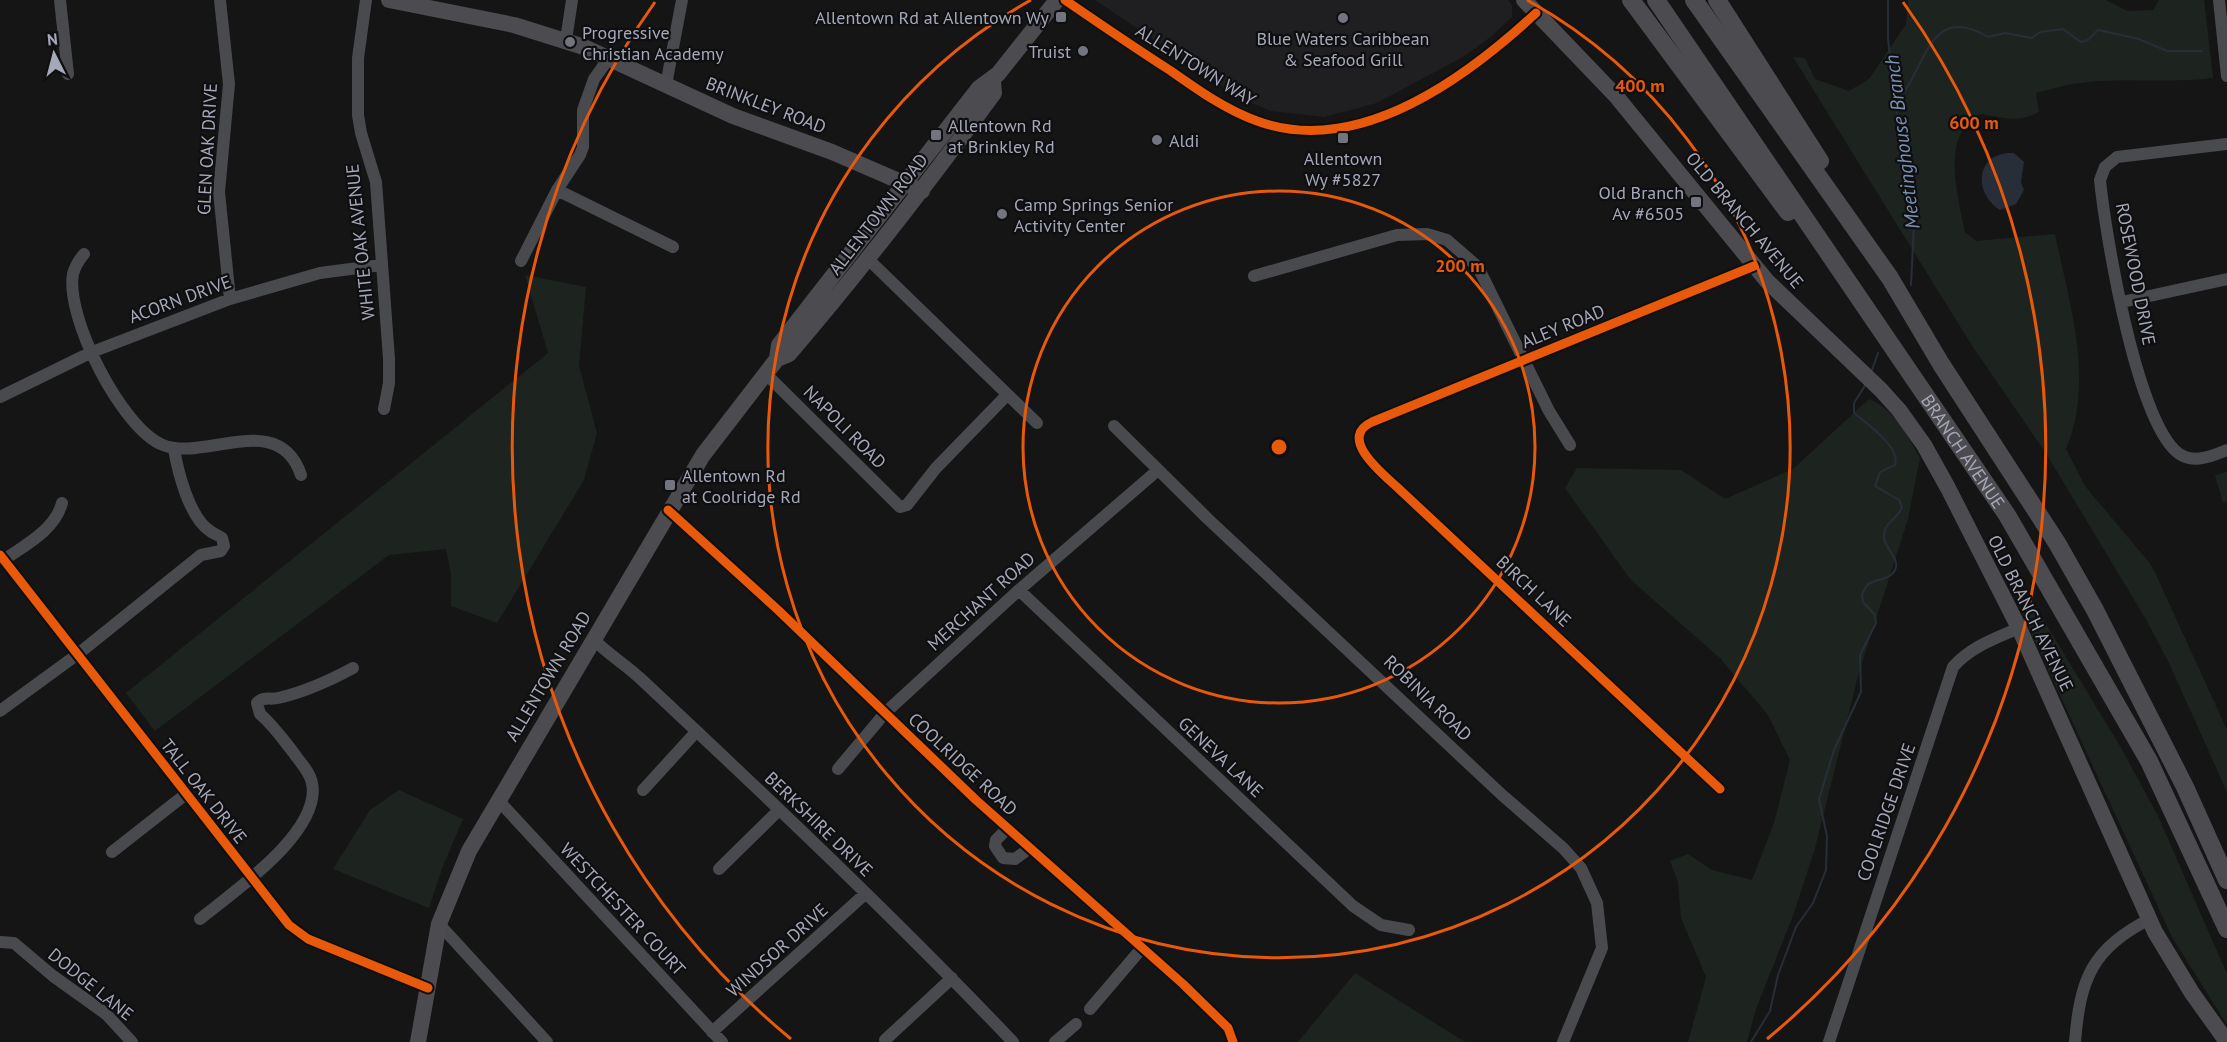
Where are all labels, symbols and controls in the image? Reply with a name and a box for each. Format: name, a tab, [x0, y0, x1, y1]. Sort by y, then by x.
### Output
place label: Allentown Rd at Allentown Wy	[815, 6, 1050, 29]
marker: Allentown Rd at Allentown Wy	[1054, 10, 1068, 24]
marker: Blue Waters Caribbean & Seafood Grill	[1336, 11, 1350, 25]
street label: ALLENTOWN WAY	[1132, 19, 1260, 111]
place label: Progressive Christian Academy	[582, 21, 724, 65]
north arrow	[24, 24, 84, 84]
place label: Blue Waters Caribbean & Seafood Grill	[1257, 27, 1429, 71]
text: N	[46, 29, 59, 50]
marker: Progressive Christian Academy	[563, 35, 577, 49]
place label: Truist	[1029, 40, 1071, 63]
marker: Truist	[1076, 44, 1090, 58]
water label: Meetinghouse Branch	[1878, 53, 1926, 231]
street label: BRINKLEY ROAD	[703, 72, 829, 138]
text: 400 m	[1615, 74, 1665, 97]
street label: GLEN OAK DRIVE	[192, 82, 222, 216]
text: 600 m	[1949, 111, 1999, 134]
place label: Allentown Rd at Brinkley Rd	[948, 114, 1055, 158]
marker: Allentown Rd at Brinkley Rd	[929, 128, 943, 142]
place label: Aldi	[1169, 129, 1199, 152]
marker: Allentown Wy #5827	[1336, 131, 1350, 145]
marker: Aldi	[1150, 133, 1164, 147]
place label: Allentown Wy #5827	[1304, 147, 1382, 191]
street label: OLD BRANCH AVENUE	[1681, 147, 1809, 293]
street label: ALLENTOWN ROAD	[823, 149, 933, 279]
street label: WHITE OAK AVENUE	[340, 163, 380, 321]
place label: Old Branch Av #6505	[1599, 181, 1684, 225]
place label: Camp Springs Senior Activity Center	[1014, 193, 1173, 237]
marker: Old Branch Av #6505	[1689, 195, 1703, 209]
street label: ROSEWOOD DRIVE	[2111, 201, 2161, 347]
marker: Camp Springs Senior Activity Center	[995, 207, 1009, 221]
text: 200 m	[1435, 254, 1485, 277]
street label: ACORN DRIVE	[126, 270, 234, 328]
street label: ALEY ROAD	[1518, 299, 1608, 353]
street label: NAPOLI ROAD	[799, 381, 891, 473]
street label: BRANCH AVENUE	[1916, 390, 2011, 513]
centre of rings	[1269, 437, 1289, 457]
place label: Allentown Rd at Coolridge Rd	[682, 464, 801, 508]
marker: Allentown Rd at Coolridge Rd	[663, 478, 677, 492]
street label: OLD BRANCH AVENUE	[1983, 531, 2079, 695]
street label: MERCHANT ROAD	[922, 547, 1040, 655]
street label: BIRCH LANE	[1492, 550, 1576, 632]
street label: ALLENTOWN ROAD	[500, 607, 596, 745]
street label: ROBINIA ROAD	[1379, 650, 1477, 746]
street label: COOLRIDGE ROAD	[904, 708, 1022, 820]
street label: GENEVA LANE	[1174, 712, 1268, 802]
street label: TALL OAK DRIVE	[156, 734, 252, 848]
street label: COOLRIDGE DRIVE	[1852, 740, 1920, 884]
street label: BERKSHIRE DRIVE	[760, 767, 878, 881]
street label: WESTCHESTER COURT	[555, 838, 691, 980]
street label: WINDSOR DRIVE	[721, 898, 833, 1002]
street label: DODGE LANE	[44, 943, 138, 1025]

